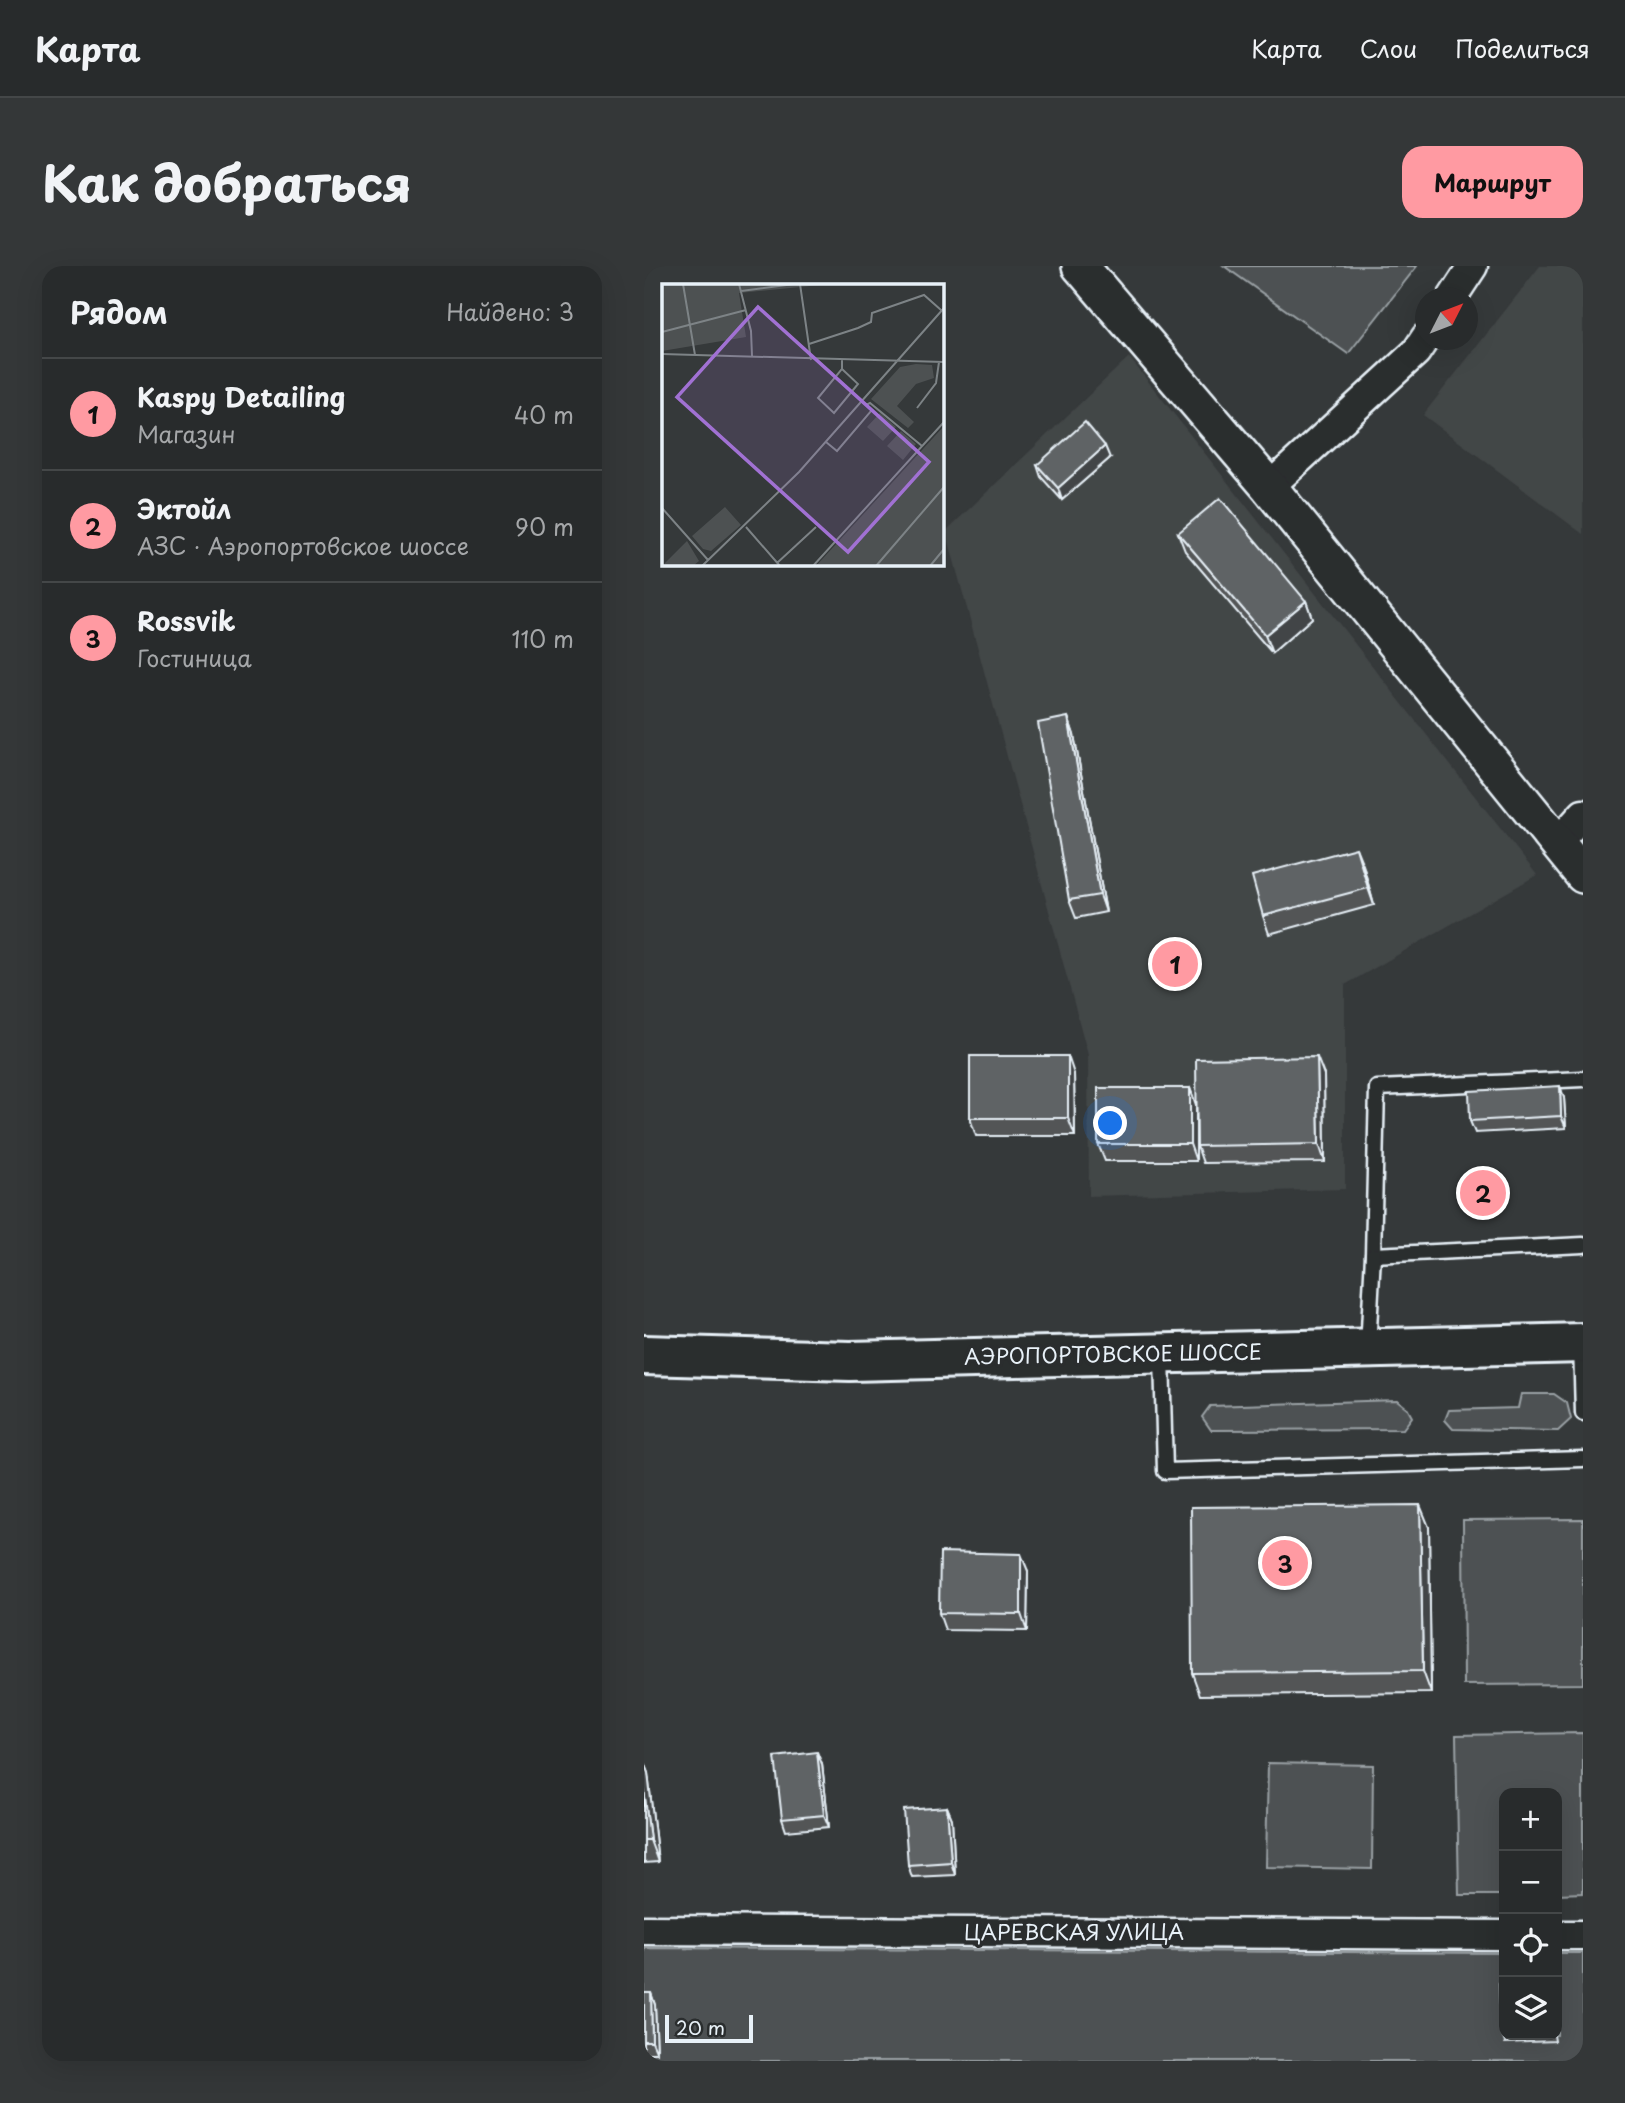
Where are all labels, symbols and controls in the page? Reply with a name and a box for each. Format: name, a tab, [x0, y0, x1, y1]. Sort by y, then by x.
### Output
text: Карта	[35, 23, 141, 73]
text: Карта	[1251, 30, 1322, 66]
text: Слои	[1360, 30, 1417, 66]
text: Поделиться	[1455, 30, 1590, 66]
text: Как добраться	[42, 145, 412, 219]
button: Маршрут	[1402, 146, 1583, 218]
inset map	[662, 284, 943, 565]
north arrow	[1415, 287, 1478, 350]
text: Рядом	[70, 289, 168, 334]
text: Найдено: 3	[446, 294, 574, 329]
text: Kaspy Detailing	[137, 377, 345, 416]
text: 1	[88, 397, 99, 432]
text: 40 m	[514, 397, 574, 432]
text: Магазин	[137, 416, 236, 451]
text: Эктойл	[137, 489, 231, 528]
text: 2	[85, 509, 101, 544]
text: 90 m	[515, 509, 574, 544]
text: АЗС · Аэропортовское шоссе	[137, 528, 469, 563]
text: Rossvik	[137, 601, 235, 640]
text: 3	[85, 621, 101, 656]
text: 110 m	[512, 621, 574, 656]
text: Гостиница	[137, 640, 252, 675]
pin: 1	[1152, 938, 1198, 990]
your location	[1093, 1106, 1127, 1140]
pin: 2	[1460, 1167, 1506, 1219]
street label: АЭРОПОРТОВСКОЕ ШОССЕ	[964, 1334, 1262, 1372]
pin: 3	[1262, 1537, 1308, 1589]
map controls	[1499, 1788, 1562, 2040]
button: +	[1499, 1788, 1562, 1851]
button: −	[1499, 1851, 1562, 1914]
button: locate	[1499, 1914, 1562, 1977]
street label: ЦАРЕВСКАЯ УЛИЦА	[964, 1915, 1184, 1947]
button: layers	[1499, 1977, 1562, 2040]
scale bar	[665, 2012, 752, 2044]
text: 20 m	[676, 2013, 725, 2041]

